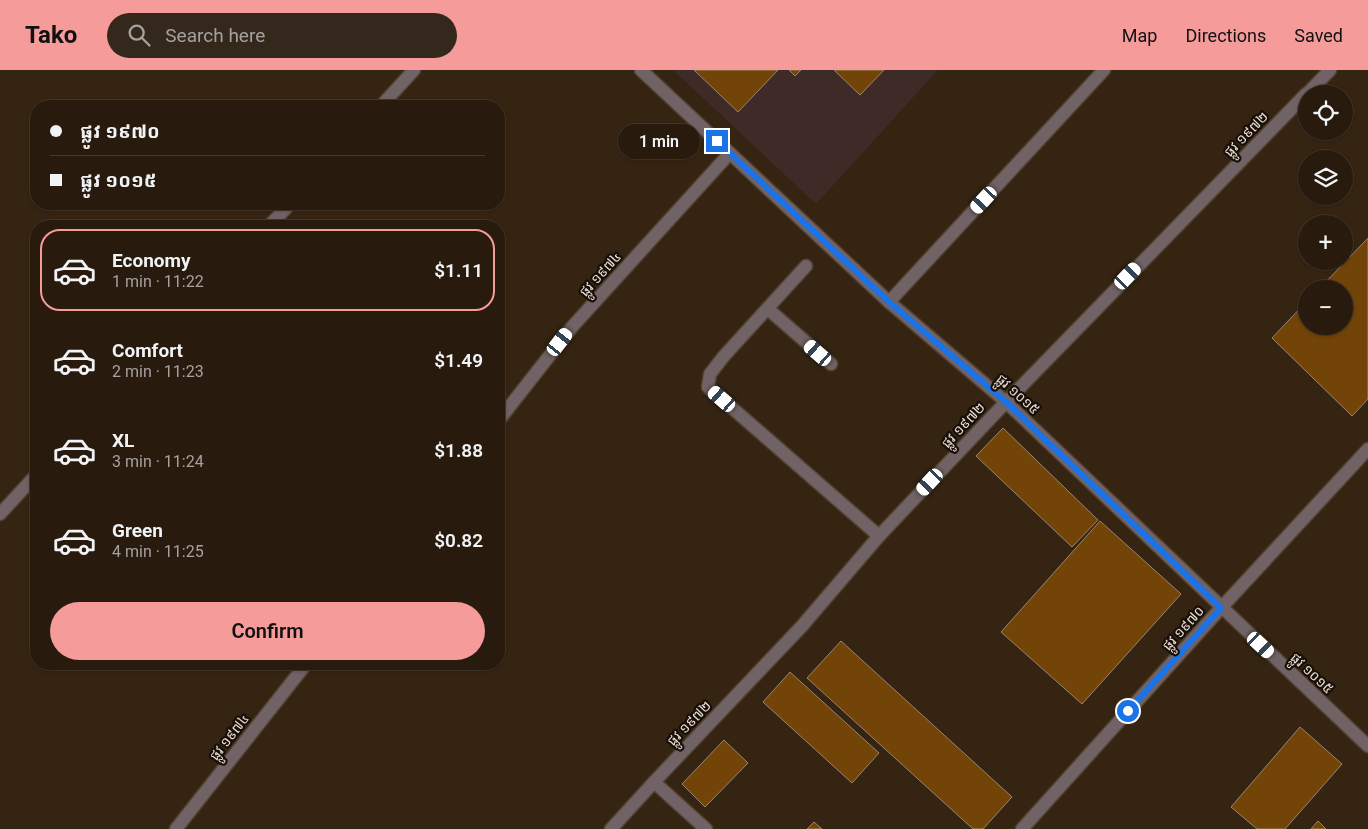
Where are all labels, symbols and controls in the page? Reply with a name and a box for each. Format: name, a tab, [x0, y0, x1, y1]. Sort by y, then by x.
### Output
search box	[107, 13, 457, 58]
text: Tako	[25, 21, 77, 49]
icon: search	[125, 21, 153, 49]
text: Search here	[165, 24, 265, 47]
text: Map	[1122, 25, 1157, 46]
text: Directions	[1185, 25, 1266, 46]
text: Saved	[1294, 25, 1343, 46]
map controls	[1298, 85, 1353, 335]
button: locate	[1298, 85, 1353, 140]
street label: ផ្លូវ ១៩៧២	[1221, 108, 1274, 163]
text: ផ្លូវ ១៩៧០	[80, 120, 160, 143]
callout: 1 min	[617, 124, 700, 158]
route end	[706, 130, 728, 152]
text: 1 min	[639, 132, 679, 151]
button: layers	[1298, 150, 1353, 205]
text: ផ្លូវ ១០១៥	[80, 169, 156, 192]
car	[968, 184, 999, 216]
button: +	[1298, 215, 1353, 270]
icon: car	[52, 248, 97, 293]
street label: ផ្លូវ ១៩៧៤	[576, 248, 627, 302]
text: Economy	[112, 249, 191, 272]
text: $1.11	[434, 259, 483, 282]
car	[1112, 260, 1143, 292]
text: 1 min · 11:22	[112, 272, 204, 291]
button: −	[1298, 280, 1353, 335]
car	[544, 326, 575, 358]
car	[801, 337, 834, 369]
icon: car	[52, 338, 97, 383]
text: Comfort	[112, 339, 183, 362]
text: $1.49	[434, 349, 483, 372]
text: 2 min · 11:23	[112, 362, 204, 381]
street label: ផ្លូវ ១០១៥	[990, 370, 1043, 421]
car	[705, 383, 738, 415]
street label: ផ្លូវ ១៩៧២	[938, 399, 991, 454]
icon: car	[52, 428, 97, 473]
text: XL	[112, 429, 134, 452]
text: $1.88	[434, 439, 483, 462]
text: 3 min · 11:24	[112, 452, 204, 471]
car	[914, 466, 945, 498]
icon: car	[52, 518, 97, 563]
text: Green	[112, 519, 163, 542]
text: $0.82	[434, 529, 483, 552]
text: 4 min · 11:25	[112, 542, 204, 561]
button: Confirm	[50, 602, 485, 660]
street label: ផ្លូវ ១៩៧០	[1159, 602, 1210, 656]
car	[1244, 629, 1277, 661]
street label: ផ្លូវ ១០១៥	[1285, 649, 1337, 700]
street label: ផ្លូវ ១៩៧២	[664, 697, 717, 752]
route start	[1117, 700, 1139, 722]
street label: ផ្លូវ ១៩៧៤	[206, 711, 255, 766]

